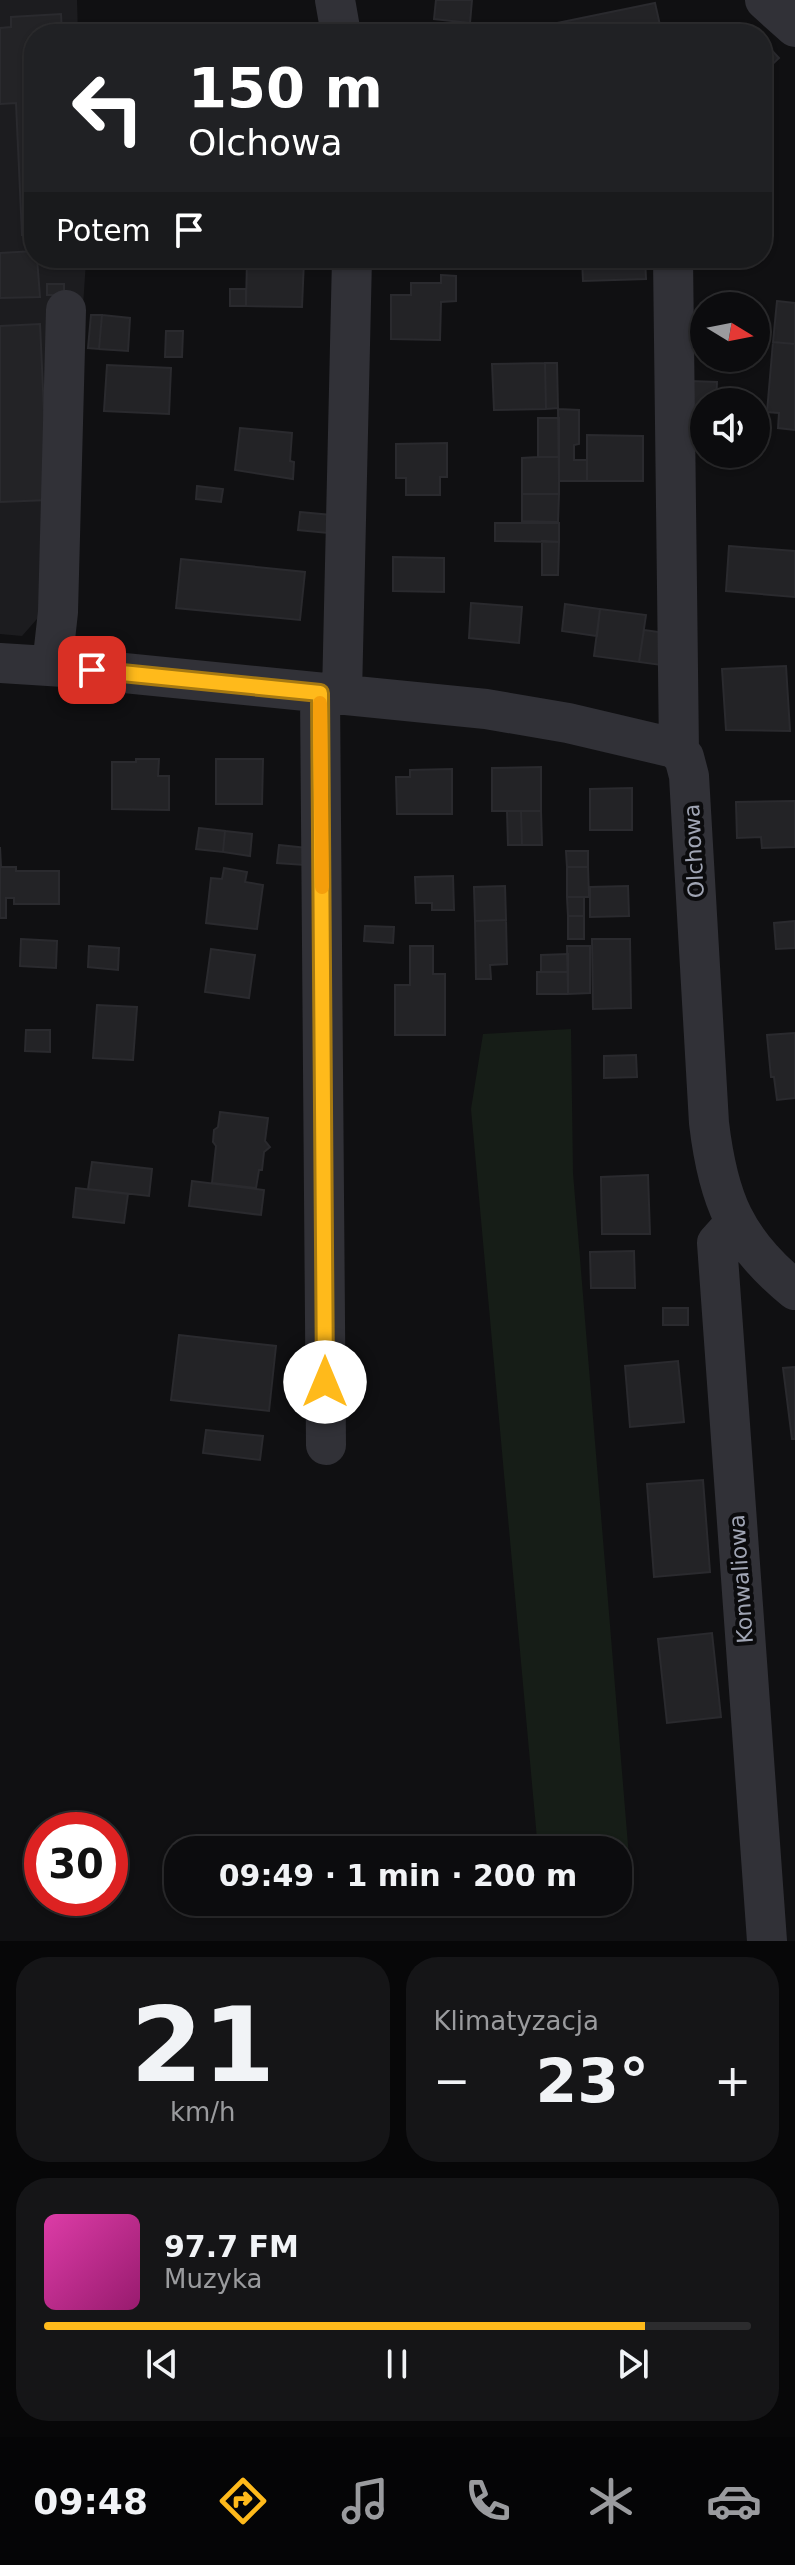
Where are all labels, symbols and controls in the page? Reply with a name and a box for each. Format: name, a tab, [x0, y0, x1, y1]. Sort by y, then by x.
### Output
text: 150 m	[188, 55, 383, 120]
icon: left	[56, 56, 160, 160]
text: Olchowa	[188, 122, 342, 163]
icon: arrive	[167, 208, 211, 252]
text: Potem	[56, 213, 151, 248]
north arrow	[690, 292, 770, 372]
map controls	[690, 292, 770, 468]
button: sound	[690, 388, 770, 468]
pin	[58, 636, 126, 704]
icon: arrive	[70, 648, 114, 692]
street label: Olchowa	[679, 803, 709, 899]
position arrow	[283, 1340, 367, 1424]
street label: Konwaliowa	[724, 1514, 758, 1644]
speed limit sign: 30	[24, 1812, 128, 1916]
text: 09:49 · 1 min · 200 m	[219, 1858, 577, 1893]
text: 21	[130, 1984, 275, 2106]
text: Klimatyzacja	[434, 2006, 599, 2036]
text: 23°	[536, 2046, 649, 2116]
text: −	[434, 2055, 470, 2106]
text: +	[714, 2055, 751, 2106]
text: km/h	[170, 2097, 236, 2127]
text: 97.7 FM	[164, 2229, 299, 2264]
text: Muzyka	[164, 2264, 262, 2294]
icon: previous	[140, 2342, 184, 2386]
icon: pause	[375, 2342, 419, 2386]
icon: next	[611, 2342, 655, 2386]
icon: directions	[215, 2473, 271, 2529]
icon: music	[337, 2473, 393, 2529]
icon: phone	[460, 2473, 516, 2529]
icon: climate	[583, 2473, 639, 2529]
icon: car	[706, 2473, 762, 2529]
text: 09:48	[33, 2481, 148, 2522]

